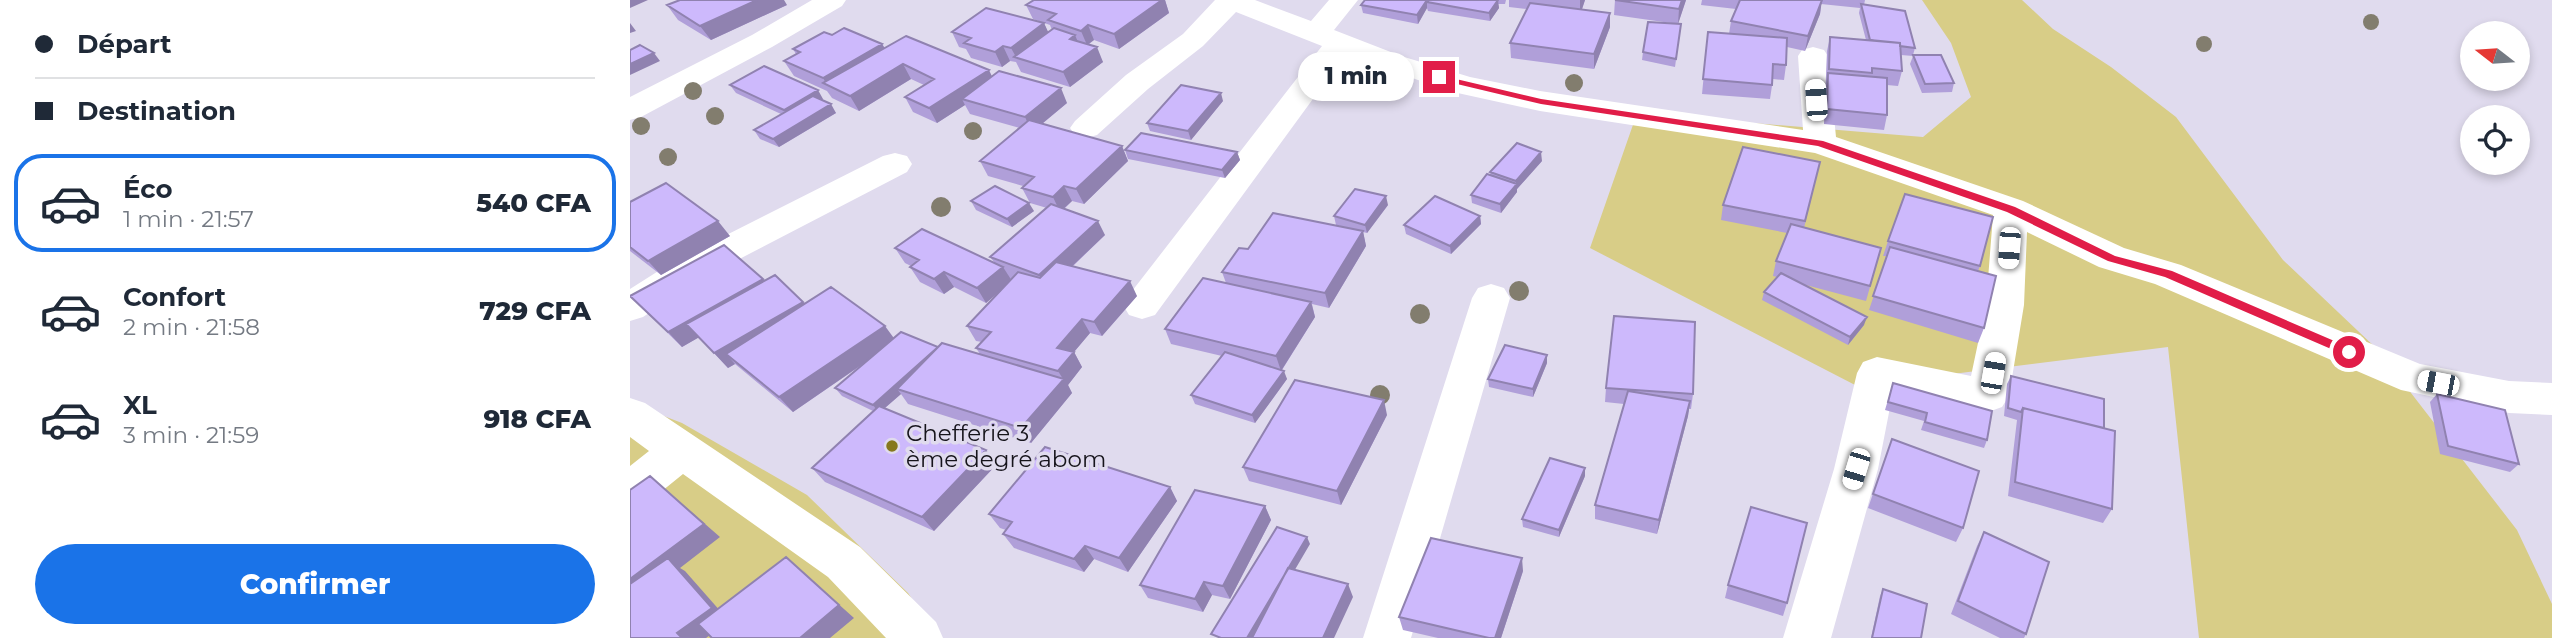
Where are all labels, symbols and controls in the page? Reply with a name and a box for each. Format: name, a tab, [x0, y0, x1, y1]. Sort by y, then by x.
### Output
north arrow	[2460, 21, 2530, 91]
map controls	[2460, 21, 2530, 175]
text: Départ	[77, 28, 172, 60]
callout: 1 min	[1299, 52, 1414, 102]
route end	[1423, 61, 1455, 93]
text: 1 min	[1324, 62, 1388, 90]
car	[1805, 78, 1828, 122]
text: Destination	[77, 95, 236, 127]
button: locate	[2460, 105, 2530, 175]
icon: car	[39, 172, 102, 235]
text: Éco	[123, 173, 173, 205]
text: 540 CFA	[476, 187, 591, 219]
text: 1 min · 21:57	[123, 205, 254, 233]
car	[1998, 226, 2021, 270]
icon: car	[39, 280, 102, 343]
text: Confort	[123, 281, 226, 313]
text: 729 CFA	[479, 295, 591, 327]
text: 2 min · 21:58	[123, 313, 260, 341]
route start	[2333, 336, 2365, 368]
car	[1980, 350, 2007, 396]
car	[2416, 369, 2461, 397]
icon: car	[39, 388, 102, 451]
text: XL	[123, 389, 157, 421]
text: 918 CFA	[483, 403, 591, 435]
place label: Chefferie 3 ème degré abom	[906, 419, 1106, 473]
text: 3 min · 21:59	[123, 421, 259, 449]
marker: Chefferie 3 ème degré abom	[884, 438, 900, 454]
car	[1840, 446, 1873, 492]
button: Confirmer	[35, 544, 595, 624]

